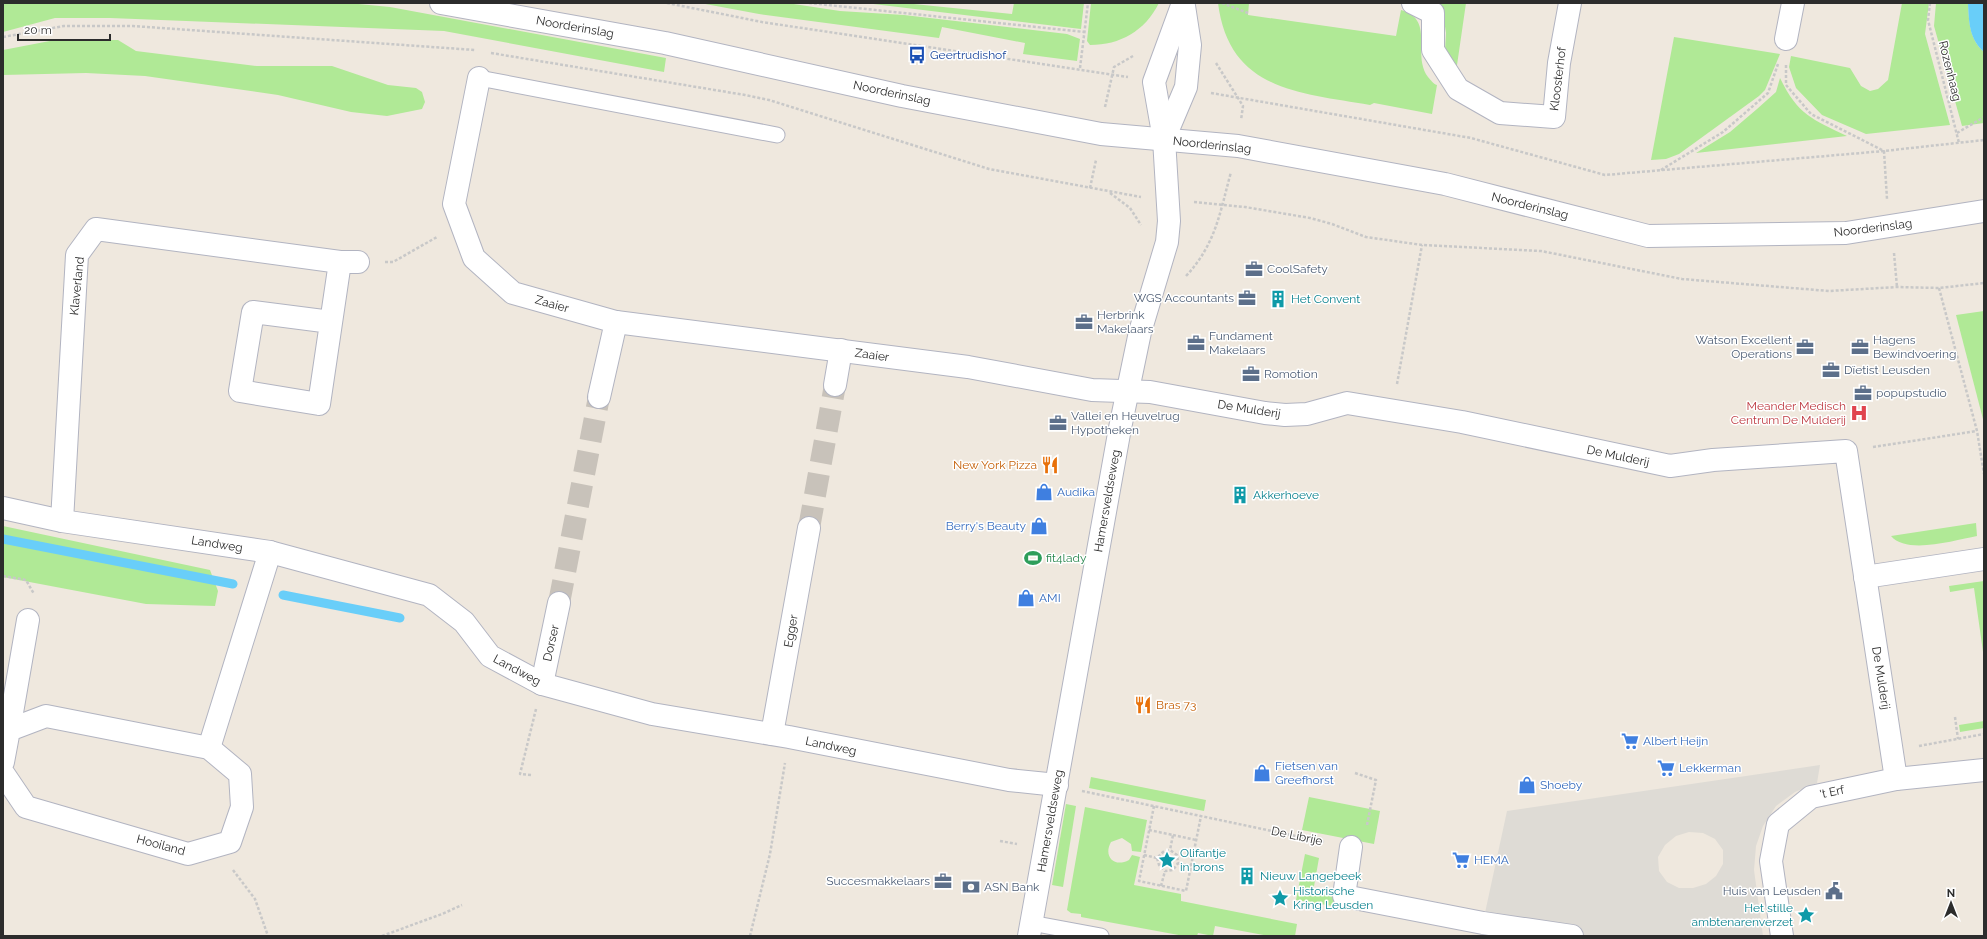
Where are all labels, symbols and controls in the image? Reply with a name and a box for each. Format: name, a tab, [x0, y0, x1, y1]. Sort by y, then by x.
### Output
street label: Noorderinslag	[535, 13, 615, 41]
scale bar	[18, 16, 110, 42]
text: 20 m	[24, 23, 52, 37]
street label: Rozenhaag	[1936, 39, 1964, 103]
bus stop icon: Geertrudishof	[907, 45, 927, 65]
street label: Kloosterhof	[1547, 45, 1569, 112]
place label: Geertrudishof	[930, 48, 1007, 62]
street label: Noorderinslag	[852, 78, 932, 108]
street label: Noorderinslag	[1172, 134, 1252, 156]
street label: Noorderinslag	[1490, 190, 1570, 222]
street label: Noorderinslag	[1833, 216, 1913, 240]
street label: Klaverland	[67, 256, 87, 316]
office icon: CoolSafety	[1244, 259, 1264, 279]
place label: CoolSafety	[1267, 262, 1328, 276]
office icon: WGS Accountants	[1237, 288, 1257, 308]
building icon: Het Convent	[1268, 289, 1288, 309]
place label: WGS Accountants	[1134, 291, 1234, 305]
place label: Het Convent	[1291, 292, 1360, 306]
street label: Zaaier	[533, 293, 571, 316]
place label: Herbrink Makelaars	[1097, 308, 1154, 336]
office icon: Herbrink Makelaars	[1074, 312, 1094, 332]
place label: Fundament Makelaars	[1209, 329, 1273, 357]
office icon: Fundament Makelaars	[1186, 333, 1206, 353]
place label: Watson Excellent Operations	[1695, 333, 1792, 361]
place label: Hagens Bewindvoering	[1873, 333, 1956, 361]
office icon: Watson Excellent Operations	[1795, 337, 1815, 357]
office icon: Hagens Bewindvoering	[1850, 337, 1870, 357]
street label: Zaaier	[854, 346, 891, 364]
office icon: Dïetist Leusden	[1821, 360, 1841, 380]
place label: Dïetist Leusden	[1844, 363, 1930, 377]
office icon: Romotion	[1241, 364, 1261, 384]
place label: Romotion	[1264, 367, 1318, 381]
office icon: popupstudio	[1853, 383, 1873, 403]
place label: popupstudio	[1876, 386, 1947, 400]
street label: De Mulderij	[1216, 397, 1282, 421]
place label: Meander Medisch Centrum De Mulderij	[1731, 399, 1846, 427]
hospital icon: Meander Medisch Centrum De Mulderij	[1849, 403, 1869, 423]
place label: Vallei en Heuvelrug Hypotheken	[1071, 409, 1180, 437]
office icon: Vallei en Heuvelrug Hypotheken	[1048, 413, 1068, 433]
street label: De Mulderij	[1585, 443, 1651, 469]
street label: Hamersveldseweg	[1091, 449, 1123, 553]
restaurant icon: New York Pizza	[1040, 455, 1060, 475]
place label: New York Pizza	[953, 458, 1037, 472]
shop icon: Audika	[1034, 482, 1054, 502]
place label: Audika	[1057, 485, 1095, 499]
building icon: Akkerhoeve	[1230, 485, 1250, 505]
place label: Akkerhoeve	[1253, 488, 1319, 502]
shop icon: Berry's Beauty	[1029, 516, 1049, 536]
place label: Berry's Beauty	[946, 519, 1026, 533]
street label: Landweg	[190, 533, 244, 555]
sports icon: fit4lady	[1023, 548, 1043, 568]
place label: fit4lady	[1046, 551, 1087, 565]
shop icon: AMI	[1016, 588, 1036, 608]
place label: AMI	[1039, 591, 1061, 605]
street label: Egger	[781, 613, 801, 649]
street label: Dorser	[540, 623, 562, 663]
street label: De Mulderij	[1869, 645, 1893, 711]
street label: Landweg	[491, 652, 543, 688]
restaurant icon: Bras 73	[1133, 695, 1153, 715]
place label: Bras 73	[1156, 698, 1196, 712]
supermarket icon: Albert Heijn	[1620, 731, 1640, 751]
street label: Landweg	[804, 734, 858, 758]
place label: Albert Heijn	[1643, 734, 1708, 748]
supermarket icon: Lekkerman	[1656, 758, 1676, 778]
place label: Fietsen van Greefhorst	[1275, 759, 1338, 787]
place label: Lekkerman	[1679, 761, 1741, 775]
shop icon: Fietsen van Greefhorst	[1252, 763, 1272, 783]
street label: Hamersveldseweg	[1034, 769, 1066, 873]
shop icon: Shoeby	[1517, 775, 1537, 795]
place label: Shoeby	[1540, 778, 1583, 792]
street label: 't Erf	[1818, 782, 1847, 801]
street label: De Librije	[1270, 824, 1324, 848]
street label: Hooiland	[135, 832, 187, 858]
place label: Olifantje in brons	[1180, 846, 1226, 874]
place icon: Olifantje in brons	[1157, 850, 1177, 870]
supermarket icon: HEMA	[1451, 850, 1471, 870]
place label: HEMA	[1474, 853, 1509, 867]
building icon: Nieuw Langebeek	[1237, 866, 1257, 886]
place label: Nieuw Langebeek	[1260, 869, 1362, 883]
office icon: Succesmakkelaars	[933, 871, 953, 891]
place label: Succesmakkelaars	[826, 874, 930, 888]
bank icon: ASN Bank	[961, 877, 981, 897]
place label: ASN Bank	[984, 880, 1040, 894]
public building icon: Huis van Leusden	[1824, 881, 1844, 901]
north arrow	[1931, 883, 1971, 923]
place label: Historische Kring Leusden	[1293, 884, 1373, 912]
place label: Huis van Leusden	[1723, 884, 1821, 898]
text: N	[1947, 887, 1955, 900]
place icon: Historische Kring Leusden	[1270, 888, 1290, 908]
place label: Het stille ambtenarenverzet	[1691, 901, 1793, 929]
place icon: Het stille ambtenarenverzet	[1796, 905, 1816, 925]

